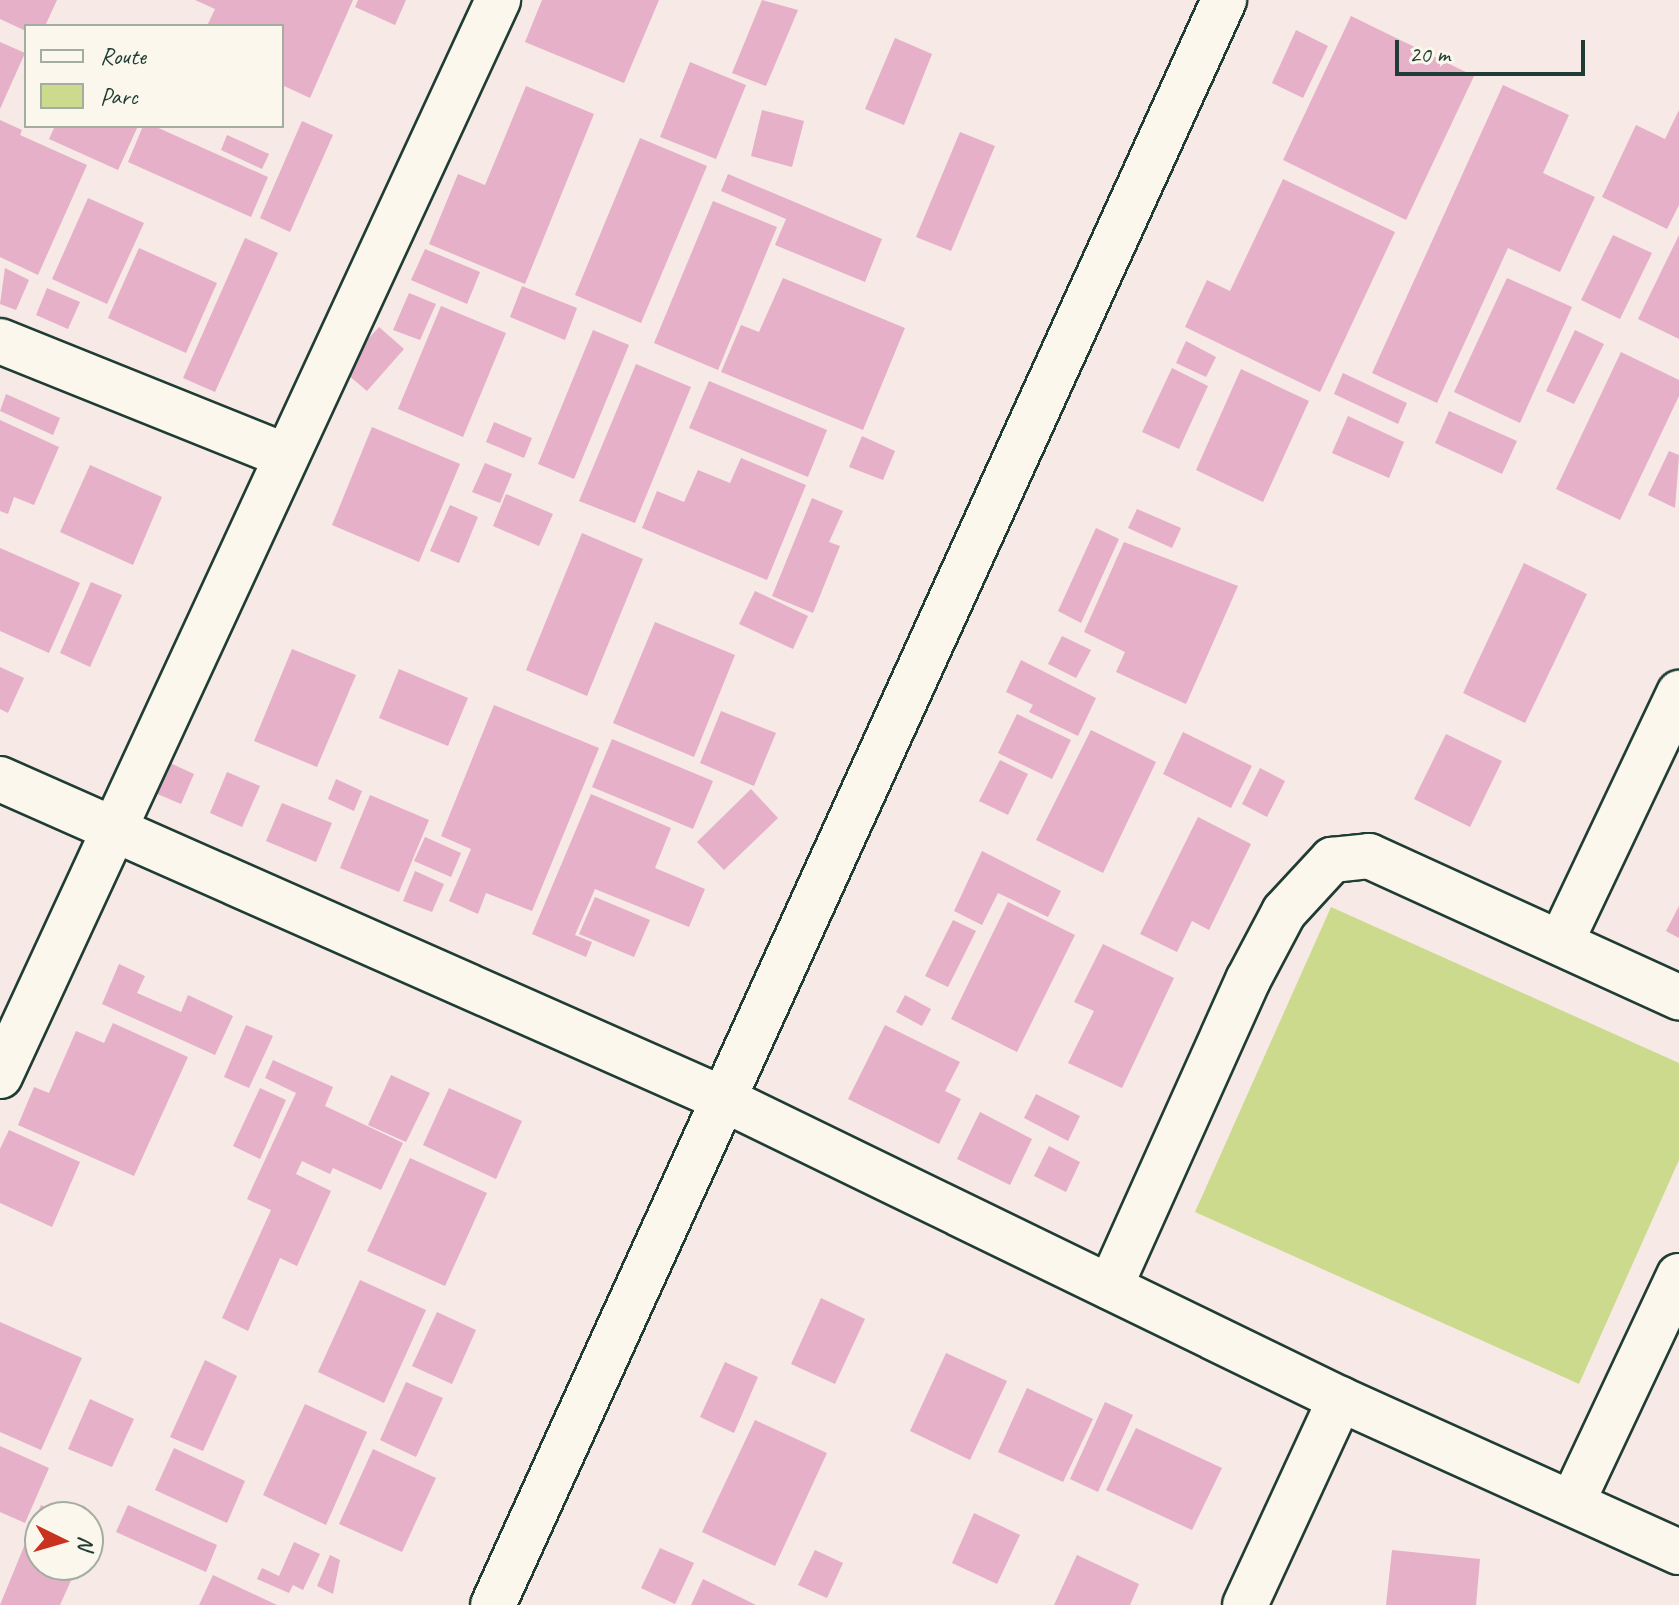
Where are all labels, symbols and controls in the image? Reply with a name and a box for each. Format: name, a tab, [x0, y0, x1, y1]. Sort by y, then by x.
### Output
legend	[24, 24, 284, 128]
scale bar	[1399, 24, 1589, 74]
text: 20 m	[1409, 39, 1450, 69]
text: Route	[100, 41, 146, 71]
text: Parc	[100, 81, 138, 111]
north arrow	[24, 1501, 104, 1581]
text: N	[71, 1535, 100, 1551]

